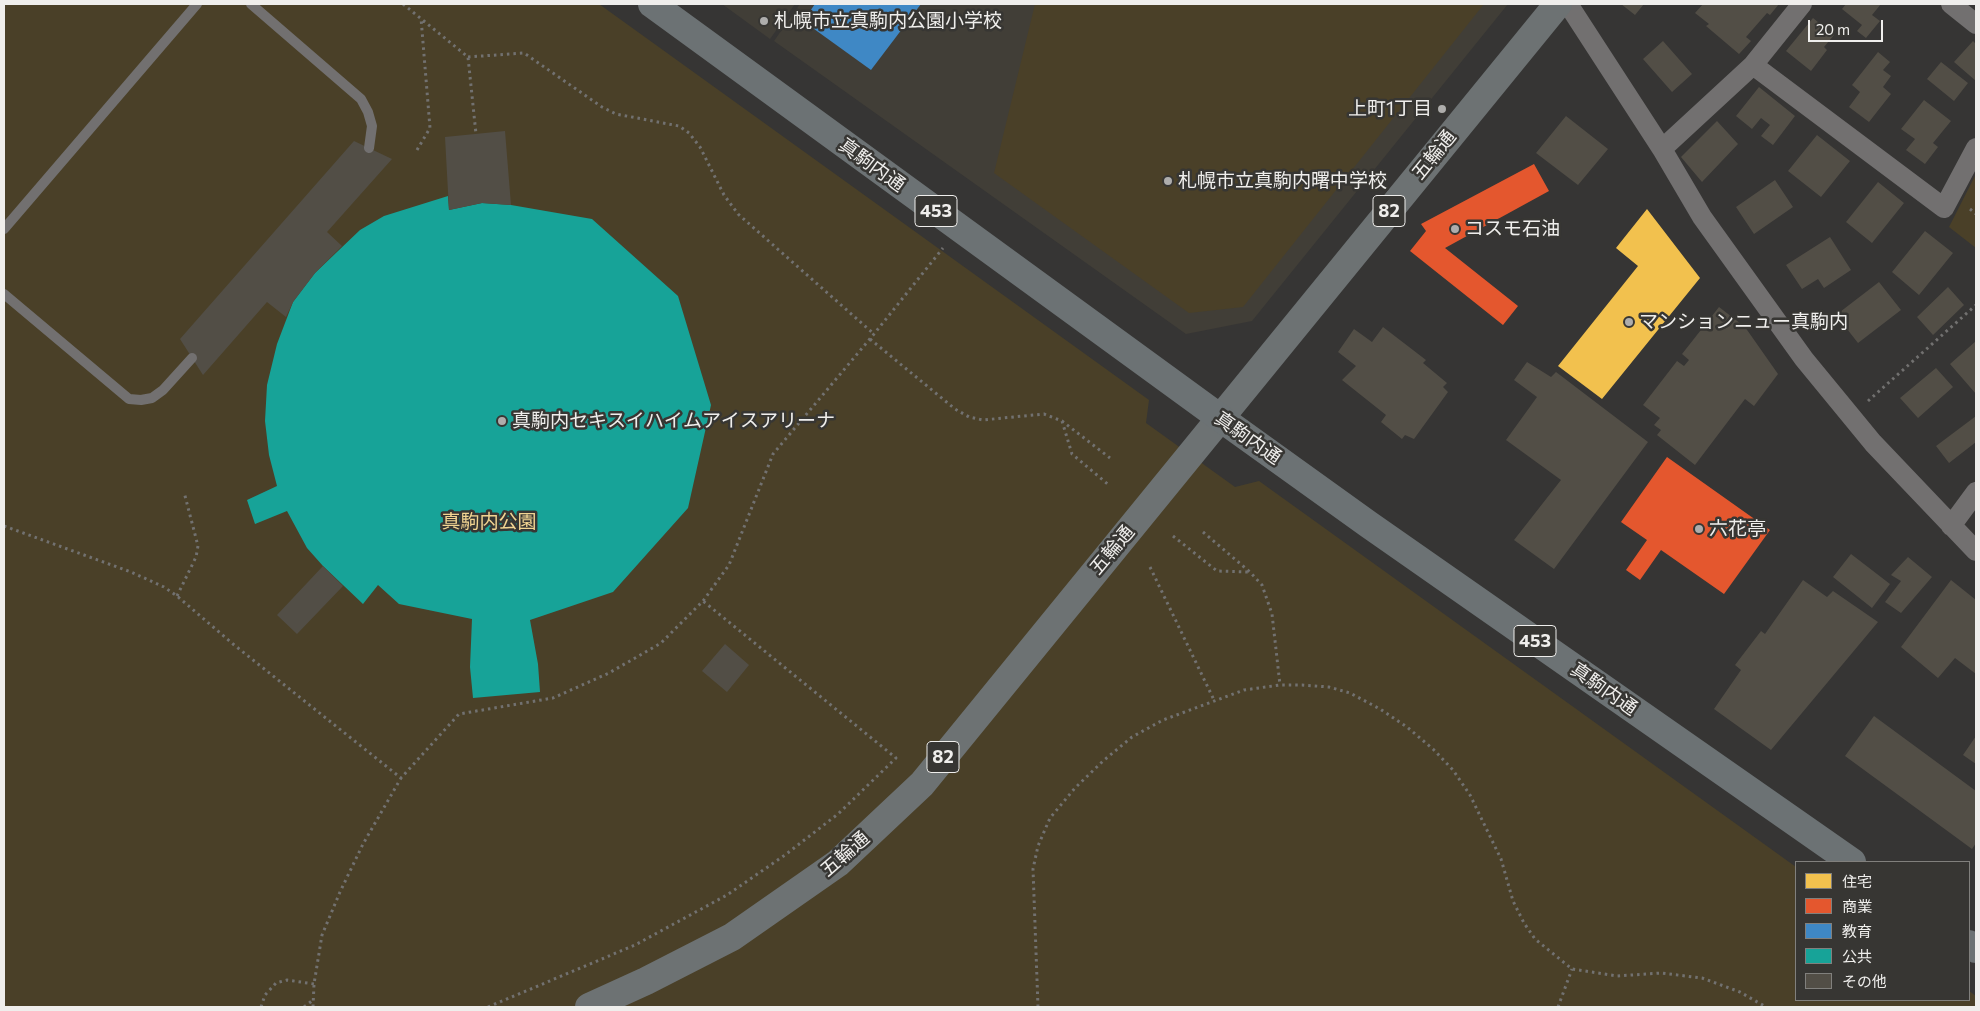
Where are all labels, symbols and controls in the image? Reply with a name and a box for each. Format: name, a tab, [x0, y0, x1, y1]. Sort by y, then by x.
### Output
place label: 札幌市立真駒内公園小学校	[774, 10, 1002, 32]
scale bar	[1810, 10, 1885, 42]
marker: 札幌市立真駒内公園小学校	[758, 15, 770, 27]
text: 20 m	[1816, 20, 1850, 38]
place label: 上町1丁目	[1348, 98, 1432, 120]
marker: 上町1丁目	[1436, 103, 1448, 115]
street label: 五輪通	[1407, 126, 1461, 184]
street label: 真駒内通	[835, 133, 909, 197]
place label: 札幌市立真駒内曙中学校	[1178, 170, 1387, 192]
marker: 札幌市立真駒内曙中学校	[1162, 175, 1174, 187]
road number: 453	[915, 196, 957, 227]
road number: 82	[1373, 196, 1405, 227]
place label: コスモ石油	[1465, 218, 1560, 240]
marker: コスモ石油	[1449, 223, 1461, 235]
place label: マンションニュー真駒内	[1639, 311, 1848, 333]
marker: マンションニュー真駒内	[1623, 316, 1635, 328]
street label: 真駒内通	[1210, 407, 1286, 469]
place label: 真駒内セキスイハイムアイスアリーナ	[512, 410, 835, 432]
marker: 真駒内セキスイハイムアイスアリーナ	[496, 415, 508, 427]
park label: 真駒内公園	[442, 511, 536, 533]
place label: 六花亭	[1709, 518, 1766, 540]
street label: 五輪通	[1085, 521, 1139, 579]
marker: 六花亭	[1693, 523, 1705, 535]
road number: 453	[1514, 626, 1556, 656]
street label: 真駒内通	[1566, 658, 1642, 720]
road number: 82	[927, 742, 959, 772]
street label: 五輪通	[816, 827, 874, 881]
legend	[1795, 861, 1970, 1001]
text: 住宅	[1842, 872, 1872, 890]
text: 商業	[1842, 897, 1872, 915]
text: 教育	[1842, 922, 1872, 940]
text: 公共	[1842, 947, 1872, 965]
text: その他	[1842, 972, 1887, 990]

